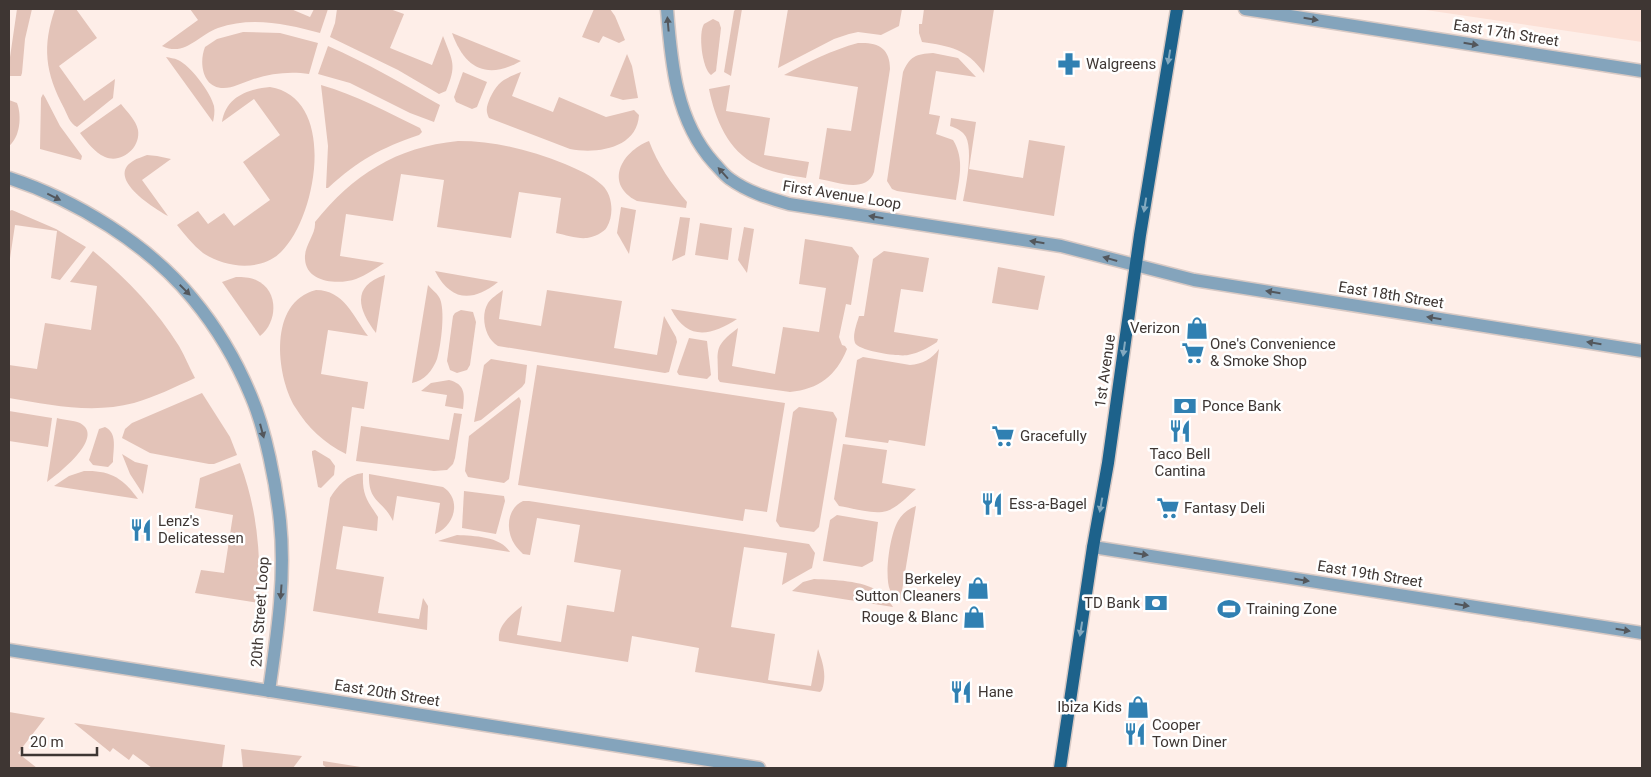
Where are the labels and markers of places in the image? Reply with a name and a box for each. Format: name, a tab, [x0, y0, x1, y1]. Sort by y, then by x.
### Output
pharmacy icon: Walgreens	[1056, 51, 1082, 77]
place label: Walgreens	[1086, 55, 1156, 73]
shop icon: Verizon	[1184, 315, 1210, 341]
place label: Verizon	[1130, 319, 1180, 337]
place label: One's Convenience & Smoke Shop	[1210, 335, 1336, 370]
supermarket icon: One's Convenience & Smoke Shop	[1180, 340, 1206, 366]
bank icon: Ponce Bank	[1172, 393, 1198, 419]
place label: Ponce Bank	[1202, 397, 1282, 415]
restaurant icon: Taco Bell Cantina	[1167, 418, 1193, 444]
supermarket icon: Gracefully	[990, 423, 1016, 449]
place label: Gracefully	[1020, 427, 1087, 445]
place label: Taco Bell Cantina	[1149, 445, 1211, 480]
restaurant icon: Ess-a-Bagel	[979, 491, 1005, 517]
place label: Ess-a-Bagel	[1009, 495, 1087, 513]
supermarket icon: Fantasy Deli	[1155, 495, 1181, 521]
place label: Fantasy Deli	[1184, 499, 1265, 517]
place label: Lenz's Delicatessen	[158, 512, 244, 547]
restaurant icon: Lenz's Delicatessen	[128, 517, 154, 543]
place label: Berkeley Sutton Cleaners	[855, 570, 961, 605]
shop icon: Berkeley Sutton Cleaners	[965, 575, 991, 601]
bank icon: TD Bank	[1143, 590, 1169, 616]
place label: TD Bank	[1084, 594, 1140, 612]
sports icon: Training Zone	[1216, 596, 1242, 622]
place label: Training Zone	[1246, 600, 1337, 618]
shop icon: Rouge & Blanc	[961, 604, 987, 630]
place label: Rouge & Blanc	[861, 608, 958, 626]
restaurant icon: Hane	[948, 679, 974, 705]
place label: Hane	[978, 683, 1013, 701]
shop icon: Ibiza Kids	[1125, 694, 1151, 720]
place label: Ibiza Kids	[1057, 698, 1122, 716]
place label: Cooper Town Diner	[1152, 716, 1227, 751]
restaurant icon: Cooper Town Diner	[1122, 721, 1148, 747]

